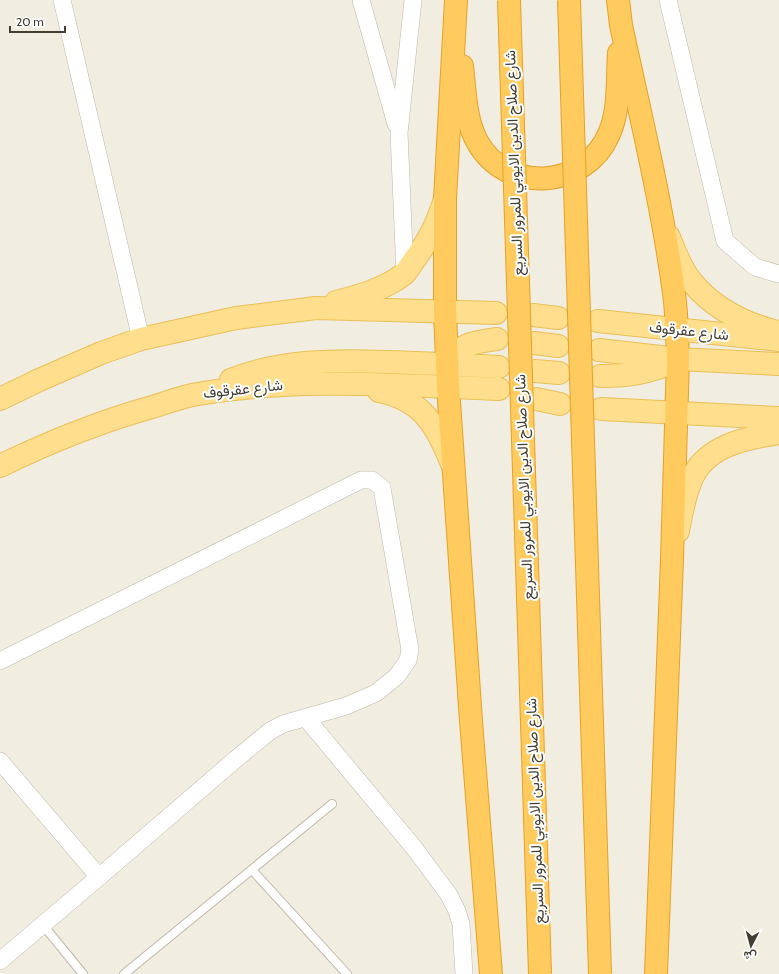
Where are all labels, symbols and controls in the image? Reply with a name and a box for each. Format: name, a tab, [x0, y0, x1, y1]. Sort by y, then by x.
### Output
scale bar	[10, 8, 65, 34]
text: 20 m	[16, 14, 44, 29]
street label: شارع صلاح الدين الايوبي للمرور السريع	[501, 49, 531, 276]
street label: شارع عقرقوف	[648, 318, 730, 346]
street label: شارع صلاح الدين الايوبي للمرور السريع	[511, 373, 541, 600]
street label: شارع عقرقوف	[202, 376, 284, 404]
street label: شارع صلاح الدين الايوبي للمرور السريع	[522, 697, 552, 924]
north arrow	[731, 926, 771, 966]
text: ش	[743, 948, 757, 964]

